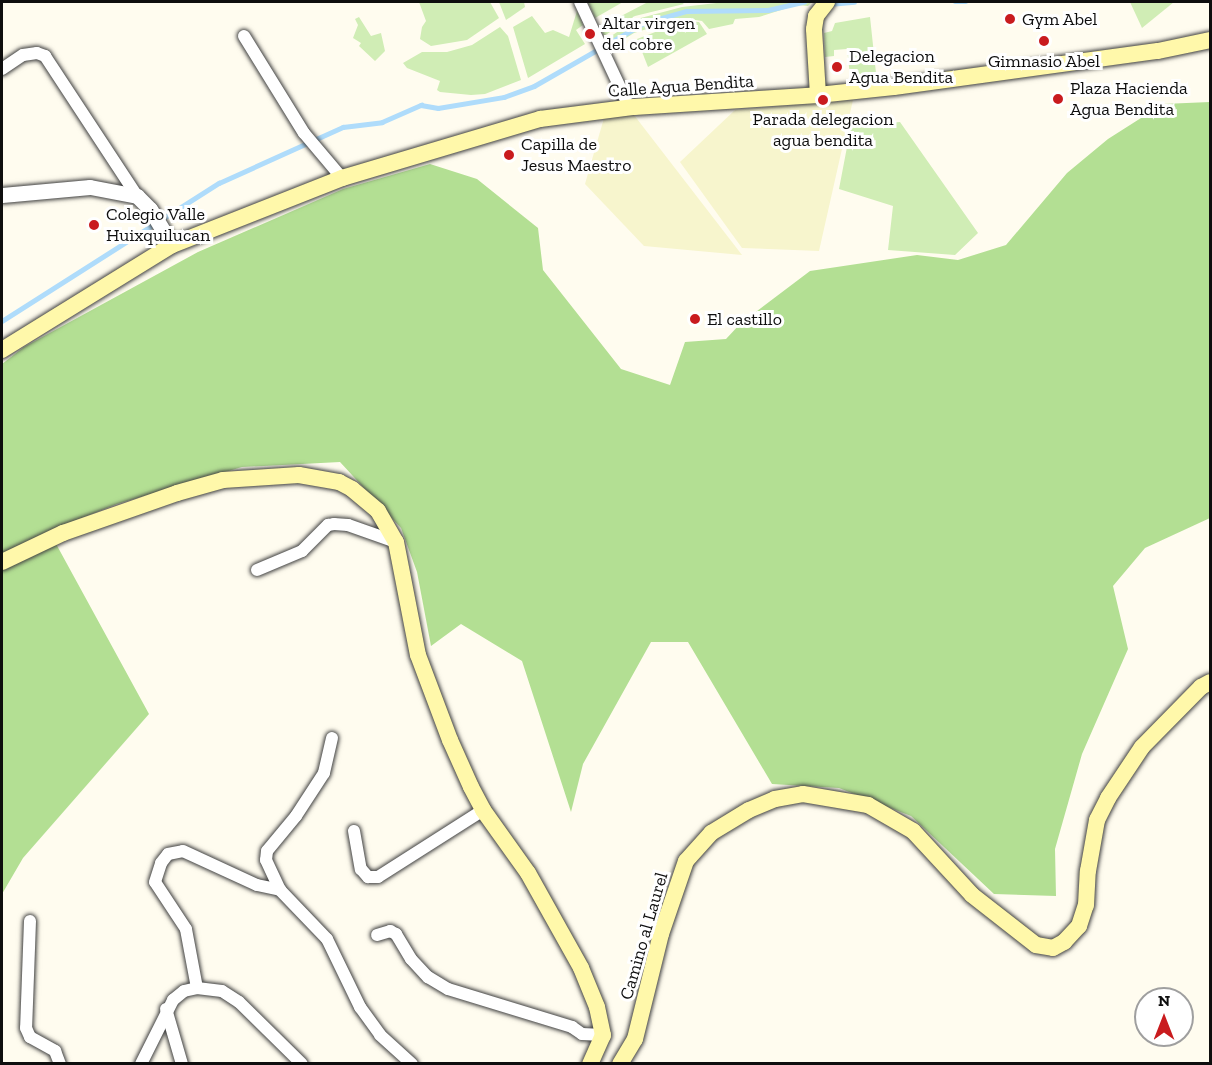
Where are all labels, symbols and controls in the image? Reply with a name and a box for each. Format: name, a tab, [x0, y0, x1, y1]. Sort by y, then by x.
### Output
place label: Gym Abel	[1022, 8, 1098, 30]
marker: Gym Abel	[1003, 12, 1017, 26]
place label: Altar virgen del cobre	[602, 13, 696, 56]
marker: Altar virgen del cobre	[583, 27, 597, 41]
marker: Gimnasio Abel	[1037, 34, 1051, 48]
place label: Delegacion Agua Bendita	[849, 46, 953, 88]
place label: Gimnasio Abel	[988, 50, 1100, 72]
marker: Delegacion Agua Bendita	[830, 60, 844, 74]
street label: Calle Agua Bendita	[607, 70, 755, 102]
place label: Plaza Hacienda Agua Bendita	[1070, 78, 1188, 121]
marker: Plaza Hacienda Agua Bendita	[1051, 92, 1065, 106]
marker: Parada delegacion agua bendita	[816, 93, 830, 107]
place label: Parada delegacion agua bendita	[753, 109, 893, 152]
place label: Capilla de Jesus Maestro	[521, 134, 631, 176]
marker: Capilla de Jesus Maestro	[502, 148, 516, 162]
place label: Colegio Valle Huixquilucan	[106, 204, 210, 246]
marker: Colegio Valle Huixquilucan	[87, 218, 101, 232]
place label: El castillo	[707, 308, 782, 330]
marker: El castillo	[688, 312, 702, 326]
street label: Camino al Laurel	[615, 870, 673, 1002]
north arrow	[1134, 987, 1194, 1047]
text: N	[1158, 991, 1170, 1010]

